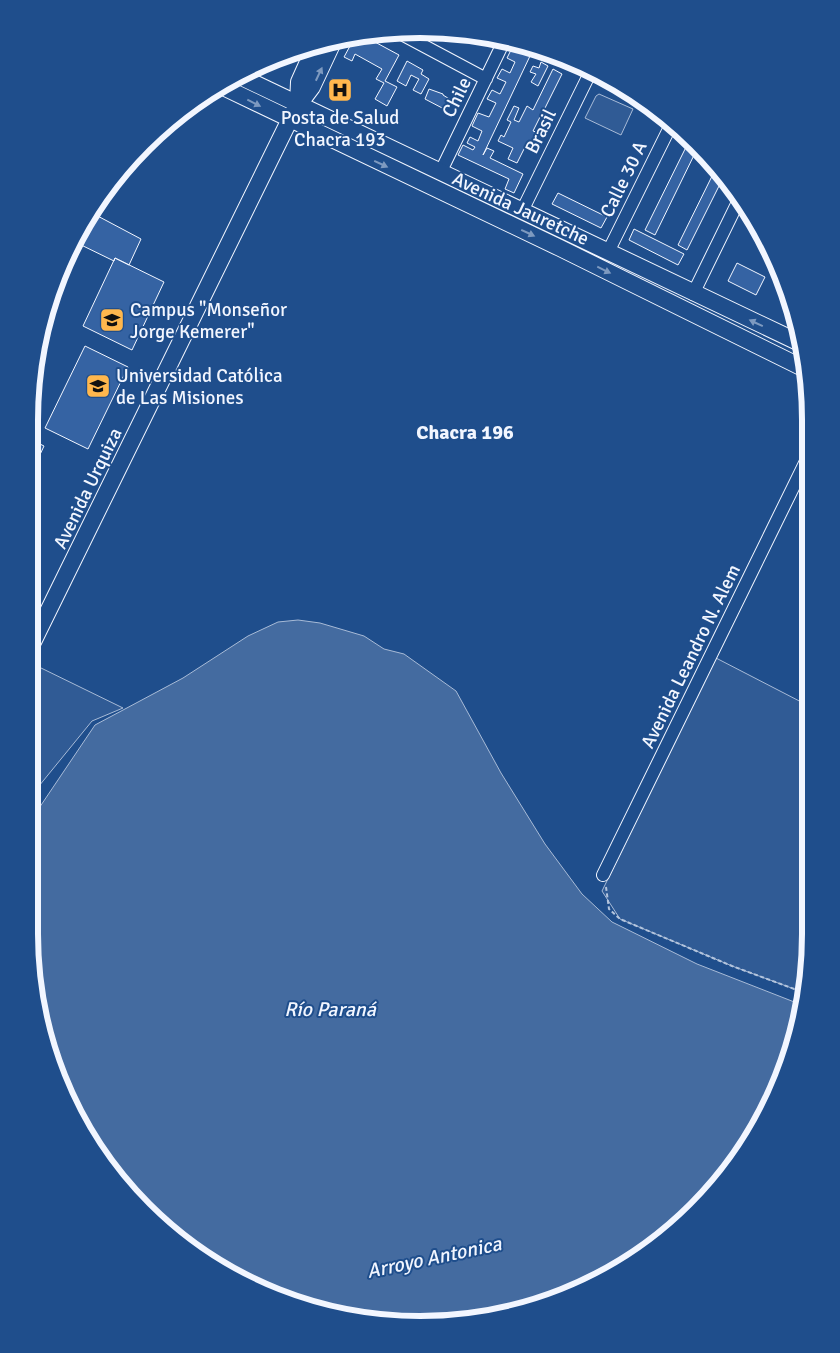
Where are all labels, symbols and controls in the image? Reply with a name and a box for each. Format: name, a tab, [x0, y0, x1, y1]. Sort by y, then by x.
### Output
one-way arrow	[314, 66, 323, 81]
street label: Chile	[437, 73, 477, 122]
hospital icon: Posta de Salud Chacra 193	[327, 77, 353, 103]
one-way arrow	[247, 99, 262, 107]
street label: Brasil	[520, 105, 562, 158]
place label: Posta de Salud Chacra 193	[281, 106, 399, 152]
street label: Calle 30 A	[595, 137, 653, 221]
one-way arrow	[374, 160, 389, 168]
street label: Avenida Jauretche	[448, 167, 593, 251]
one-way arrow	[521, 229, 536, 237]
one-way arrow	[597, 266, 611, 274]
place label: Campus "Monseñor Jorge Kemerer"	[130, 298, 287, 344]
school or university icon: Campus "Monseñor Jorge Kemerer"	[99, 307, 125, 333]
one-way arrow	[749, 318, 763, 326]
place label: Universidad Católica de Las Misiones	[116, 364, 283, 410]
school or university icon: Universidad Católica de Las Misiones	[85, 373, 111, 399]
district label: Chacra 196	[416, 420, 514, 445]
street label: Avenida Urquiza	[48, 424, 128, 553]
street label: Avenida Leandro N. Alem	[636, 560, 746, 752]
water label: Río Paraná	[284, 997, 378, 1022]
water label: Arroyo Antonica	[365, 1231, 504, 1284]

